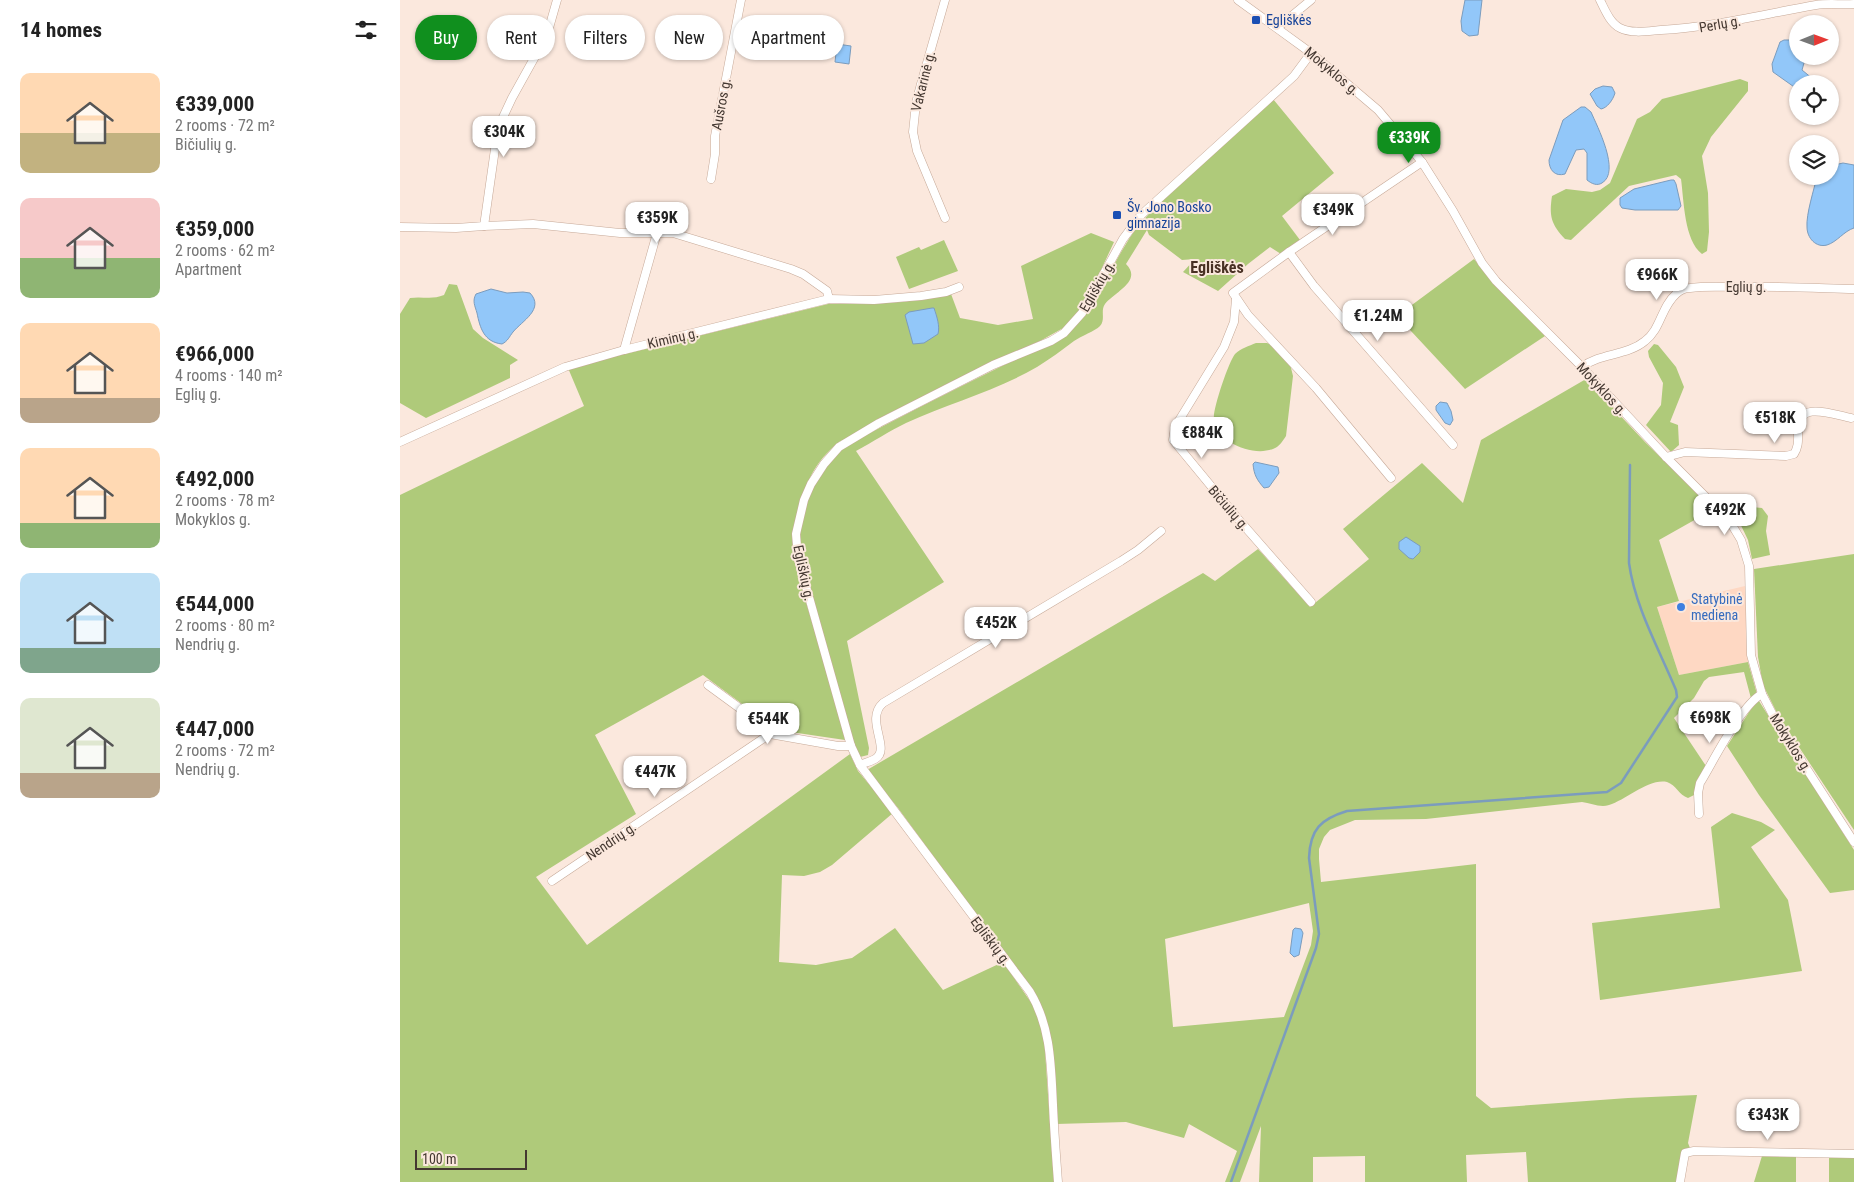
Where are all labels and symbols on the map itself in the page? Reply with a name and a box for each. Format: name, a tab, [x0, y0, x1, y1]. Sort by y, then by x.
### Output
place label: Egliškės	[1266, 12, 1312, 28]
street label: Perlų g.	[1698, 12, 1742, 36]
marker: Egliškės	[1250, 14, 1262, 26]
north arrow	[1789, 15, 1839, 65]
street label: Mokyklos g.	[1301, 43, 1363, 99]
street label: Vakarinė g.	[908, 49, 938, 113]
street label: Aušros g.	[708, 77, 734, 131]
pin: €304K	[469, 116, 539, 158]
pin: €339K	[1374, 121, 1444, 164]
pin: €349K	[1298, 194, 1368, 236]
place label: Šv. Jono Bosko gimnazija	[1127, 198, 1212, 231]
pin: €359K	[622, 202, 692, 244]
marker: Šv. Jono Bosko gimnazija	[1111, 209, 1123, 221]
street label: Egliškių g.	[1076, 257, 1118, 315]
district label: Egliškės	[1190, 258, 1244, 277]
pin: €966K	[1622, 258, 1692, 301]
street label: Eglių g.	[1726, 279, 1766, 295]
pin: €1.24M	[1337, 300, 1419, 342]
street label: Kiminų g.	[646, 324, 700, 352]
street label: Mokyklos g.	[1573, 359, 1631, 419]
pin: €518K	[1740, 402, 1810, 444]
pin: €884K	[1167, 416, 1237, 459]
street label: Bičiulių g.	[1205, 482, 1253, 534]
pin: €492K	[1690, 494, 1760, 536]
street label: Egliškių g.	[790, 544, 818, 602]
place label: Statybinė mediena	[1691, 591, 1743, 623]
marker: Statybinė mediena	[1675, 601, 1687, 613]
pin: €452K	[961, 606, 1031, 649]
pin: €544K	[733, 702, 803, 745]
pin: €698K	[1675, 702, 1745, 744]
street label: Mokyklos g.	[1767, 711, 1815, 775]
pin: €447K	[620, 756, 690, 798]
street label: Nendrių g.	[583, 818, 639, 864]
street label: Egliškių g.	[968, 914, 1014, 968]
pin: €343K	[1733, 1098, 1803, 1141]
scale bar	[415, 1147, 528, 1170]

